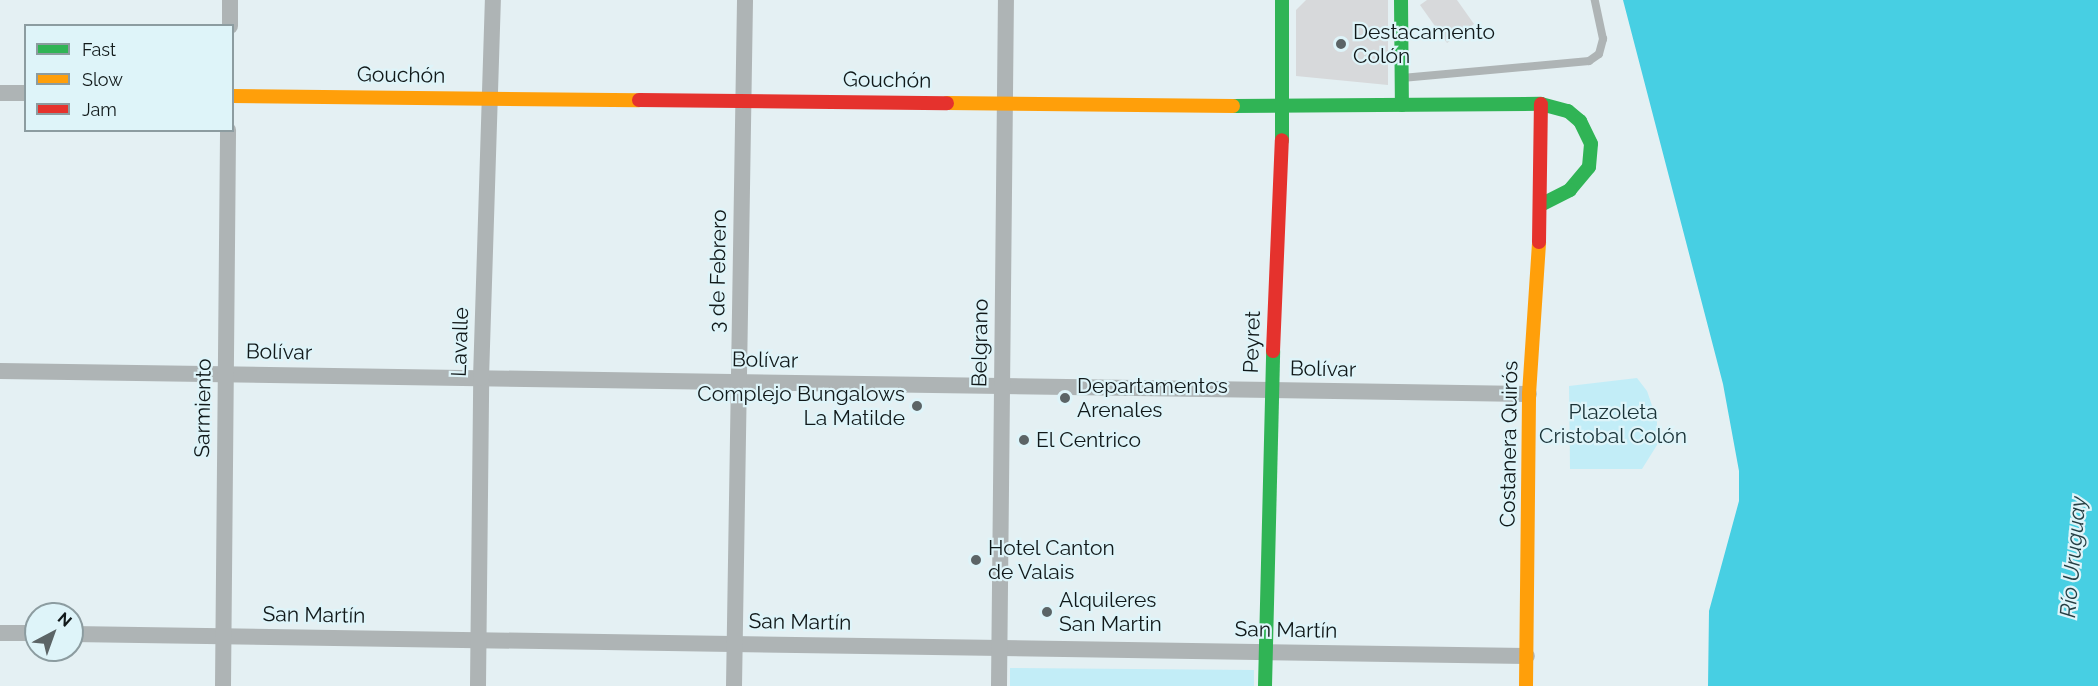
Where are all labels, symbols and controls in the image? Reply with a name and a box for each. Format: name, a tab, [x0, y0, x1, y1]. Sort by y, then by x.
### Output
place label: Destacamento Colón	[1353, 19, 1495, 69]
legend	[24, 24, 234, 132]
marker: Destacamento Colón	[1334, 37, 1348, 51]
text: Fast	[82, 39, 116, 60]
street label: Gouchón	[357, 62, 445, 88]
street label: Gouchón	[843, 67, 931, 93]
text: Slow	[82, 69, 123, 90]
text: Jam	[82, 99, 117, 120]
street label: 3 de Febrero	[704, 209, 732, 333]
street label: Belgrano	[967, 299, 993, 387]
street label: Lavalle	[446, 307, 474, 377]
street label: Peyret	[1238, 310, 1266, 374]
street label: Bolívar	[246, 339, 312, 365]
street label: Bolívar	[732, 347, 798, 373]
street label: Bolívar	[1290, 356, 1356, 382]
street label: Sarmiento	[190, 358, 216, 458]
street label: Costanera Quirós	[1495, 360, 1523, 528]
place label: Departamentos Arenales	[1077, 373, 1228, 423]
place label: Complejo Bungalows La Matilde	[697, 381, 905, 431]
marker: Departamentos Arenales	[1058, 391, 1072, 405]
marker: Complejo Bungalows La Matilde	[910, 399, 924, 413]
park label: Plazoleta Cristobal Colón	[1539, 399, 1687, 449]
place label: El Centrico	[1036, 427, 1142, 453]
marker: El Centrico	[1017, 433, 1031, 447]
water label: Río Uruguay	[2055, 495, 2091, 619]
place label: Hotel Canton de Valais	[988, 535, 1115, 585]
marker: Hotel Canton de Valais	[969, 553, 983, 567]
place label: Alquileres San Martin	[1059, 587, 1162, 637]
north arrow	[24, 602, 84, 662]
street label: San Martín	[262, 602, 366, 628]
marker: Alquileres San Martin	[1040, 605, 1054, 619]
text: N	[54, 608, 76, 631]
street label: San Martín	[748, 609, 852, 635]
street label: San Martín	[1234, 617, 1338, 643]

